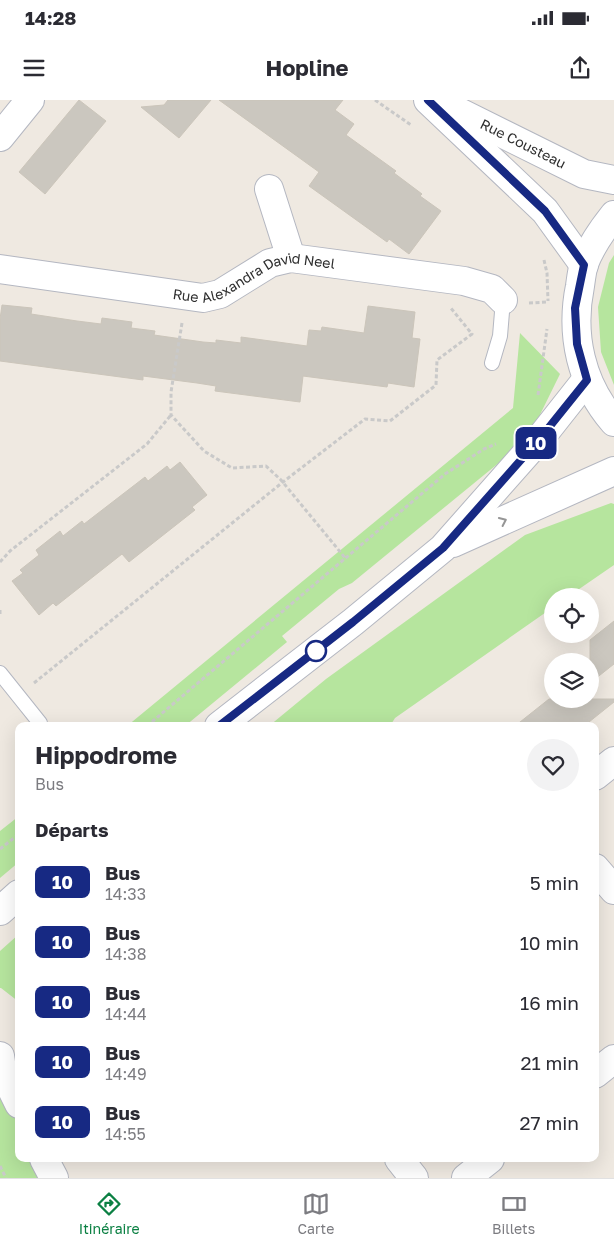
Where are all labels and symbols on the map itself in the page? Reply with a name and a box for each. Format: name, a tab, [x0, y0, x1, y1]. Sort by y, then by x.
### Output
street label: Rue Cousteau	[478, 115, 569, 172]
street label: Rue Alexandra David Neel	[172, 249, 336, 306]
line badge: 10	[514, 427, 558, 459]
one-way arrow	[498, 516, 507, 527]
unlabelled marker	[305, 640, 327, 662]

